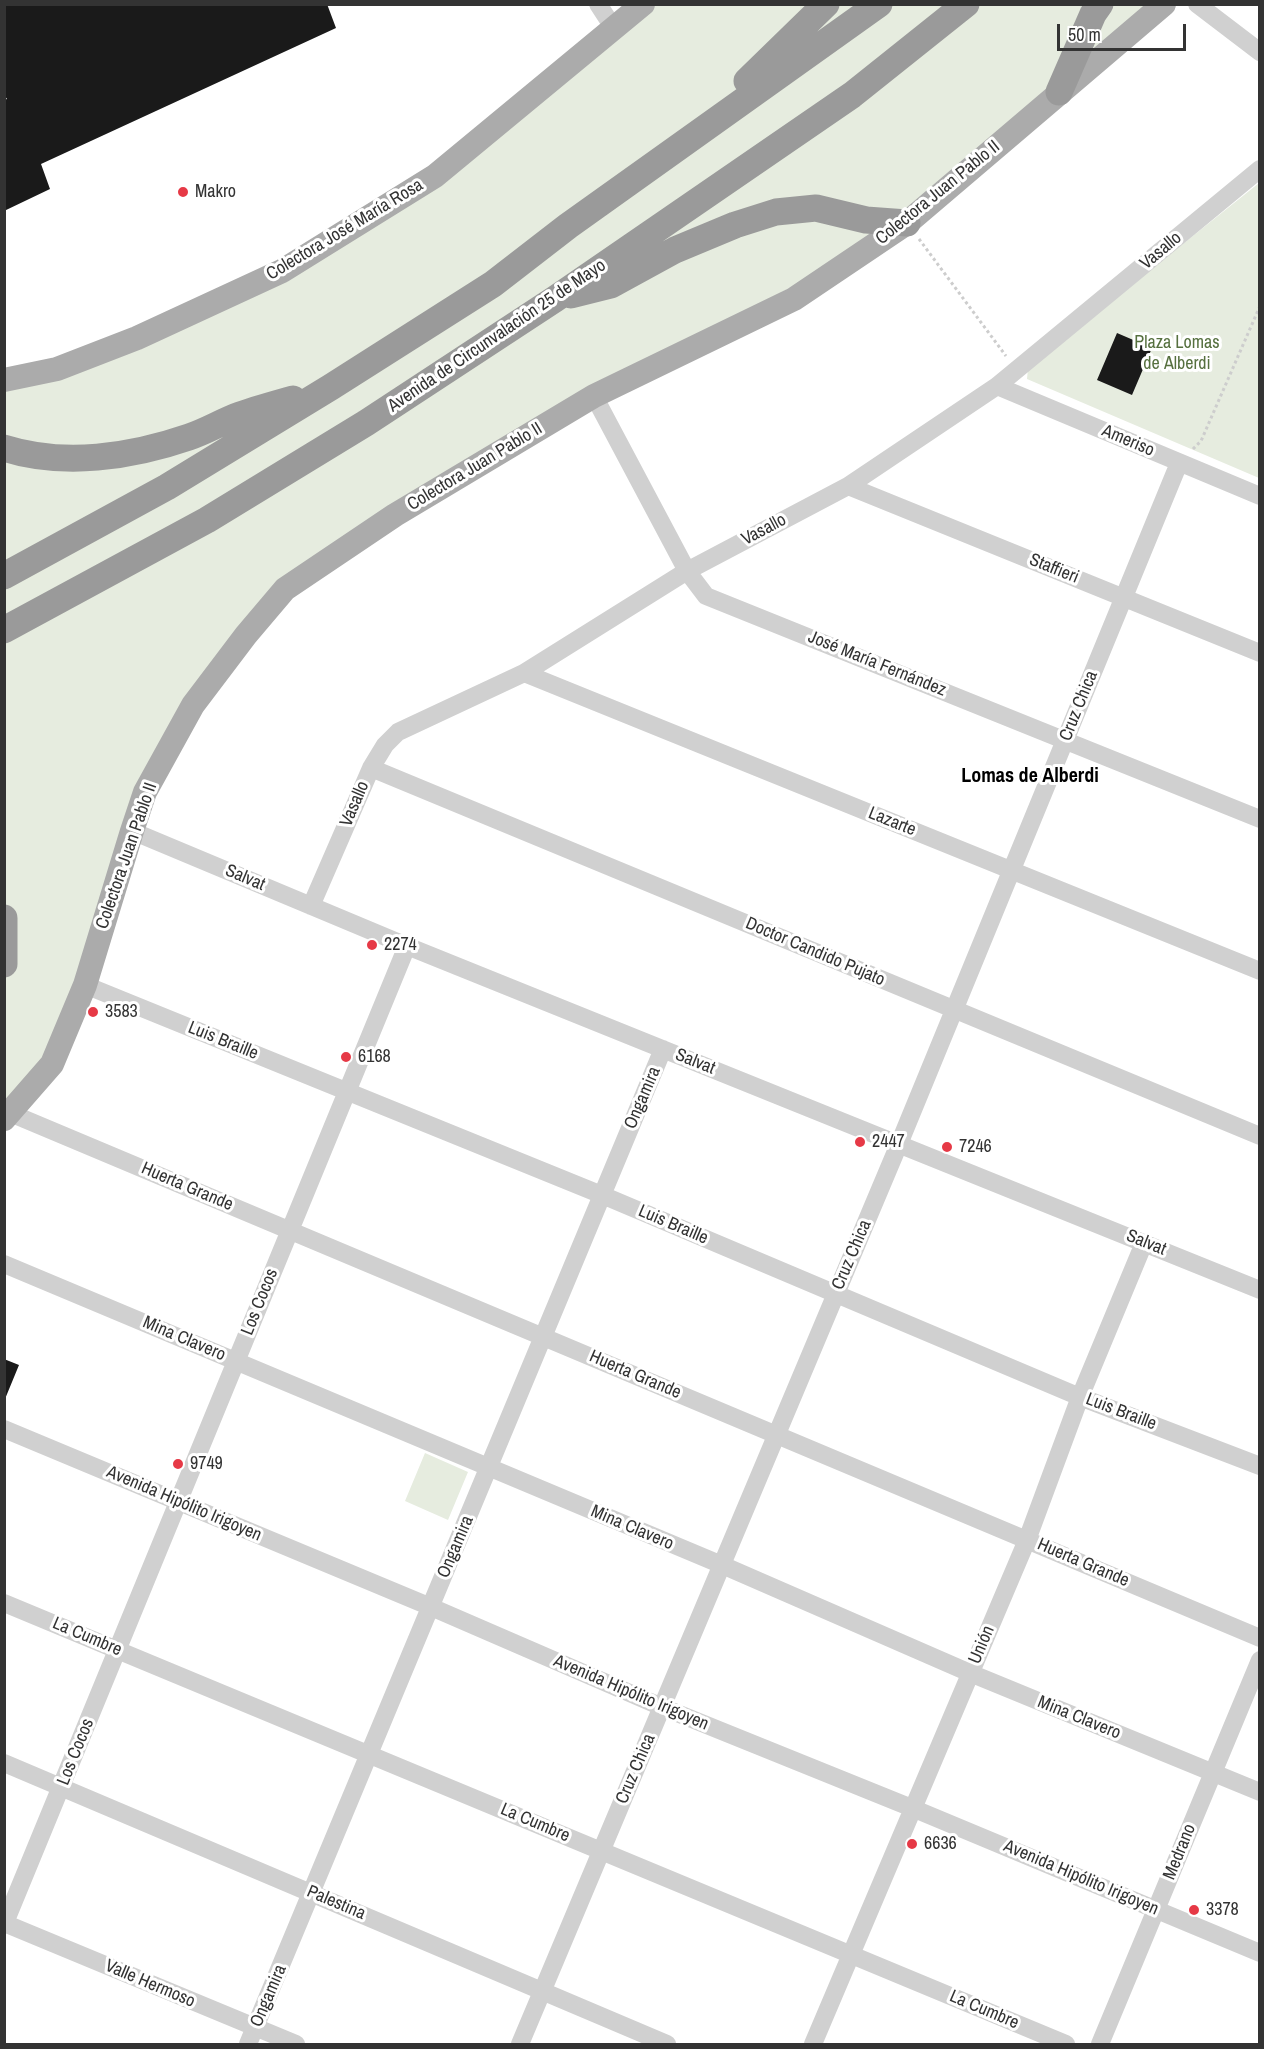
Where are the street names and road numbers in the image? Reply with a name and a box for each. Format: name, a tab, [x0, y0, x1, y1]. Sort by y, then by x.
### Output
street label: Colectora Juan Pablo II	[872, 136, 1004, 250]
street label: Colectora José María Rosa	[263, 175, 427, 285]
street label: Vasallo	[1136, 228, 1186, 274]
street label: Avenida de Circunvalación 25 de Mayo	[384, 255, 610, 417]
street label: Colectora Juan Pablo II	[404, 418, 546, 516]
street label: Ameriso	[1098, 420, 1158, 462]
street label: Vasallo	[738, 509, 790, 551]
street label: Staffieri	[1026, 549, 1082, 589]
street label: José María Fernández	[805, 626, 949, 702]
street label: Cruz Chica	[1055, 668, 1103, 744]
street label: Vasallo	[336, 778, 374, 830]
street label: Colectora Juan Pablo II	[92, 780, 162, 932]
street label: Lazarte	[865, 803, 919, 841]
street label: Salvat	[222, 860, 268, 896]
street label: Doctor Candido Pujato	[742, 913, 888, 991]
street label: Luis Braille	[185, 1017, 261, 1065]
street label: Salvat	[672, 1044, 718, 1080]
street label: Ongamira	[620, 1064, 666, 1132]
street label: Huerta Grande	[138, 1158, 236, 1216]
street label: Luis Braille	[635, 1201, 711, 1249]
street label: Cruz Chica	[828, 1217, 876, 1293]
street label: Salvat	[1123, 1225, 1169, 1261]
street label: Los Cocos	[237, 1266, 283, 1338]
street label: Mina Clavero	[139, 1312, 229, 1366]
street label: Huerta Grande	[586, 1346, 684, 1404]
street label: Luis Braille	[1083, 1389, 1159, 1435]
street label: Avenida Hipólito Irigoyen	[103, 1462, 265, 1546]
street label: Mina Clavero	[587, 1501, 677, 1555]
street label: Ongamira	[433, 1513, 479, 1581]
street label: Huerta Grande	[1034, 1534, 1132, 1592]
street label: La Cumbre	[49, 1613, 125, 1661]
street label: Unión	[964, 1623, 1000, 1667]
street label: Avenida Hipólito Irigoyen	[550, 1651, 712, 1735]
street label: Mina Clavero	[1034, 1692, 1124, 1744]
street label: Los Cocos	[53, 1716, 99, 1788]
street label: Cruz Chica	[612, 1731, 660, 1807]
street label: La Cumbre	[497, 1799, 573, 1847]
street label: Medrano	[1159, 1821, 1201, 1883]
street label: Avenida Hipólito Irigoyen	[1000, 1836, 1162, 1920]
street label: Palestina	[303, 1881, 369, 1925]
street label: Valle Hermoso	[102, 1955, 198, 2013]
street label: Ongamira	[246, 1962, 292, 2030]
street label: La Cumbre	[946, 1986, 1022, 2034]

